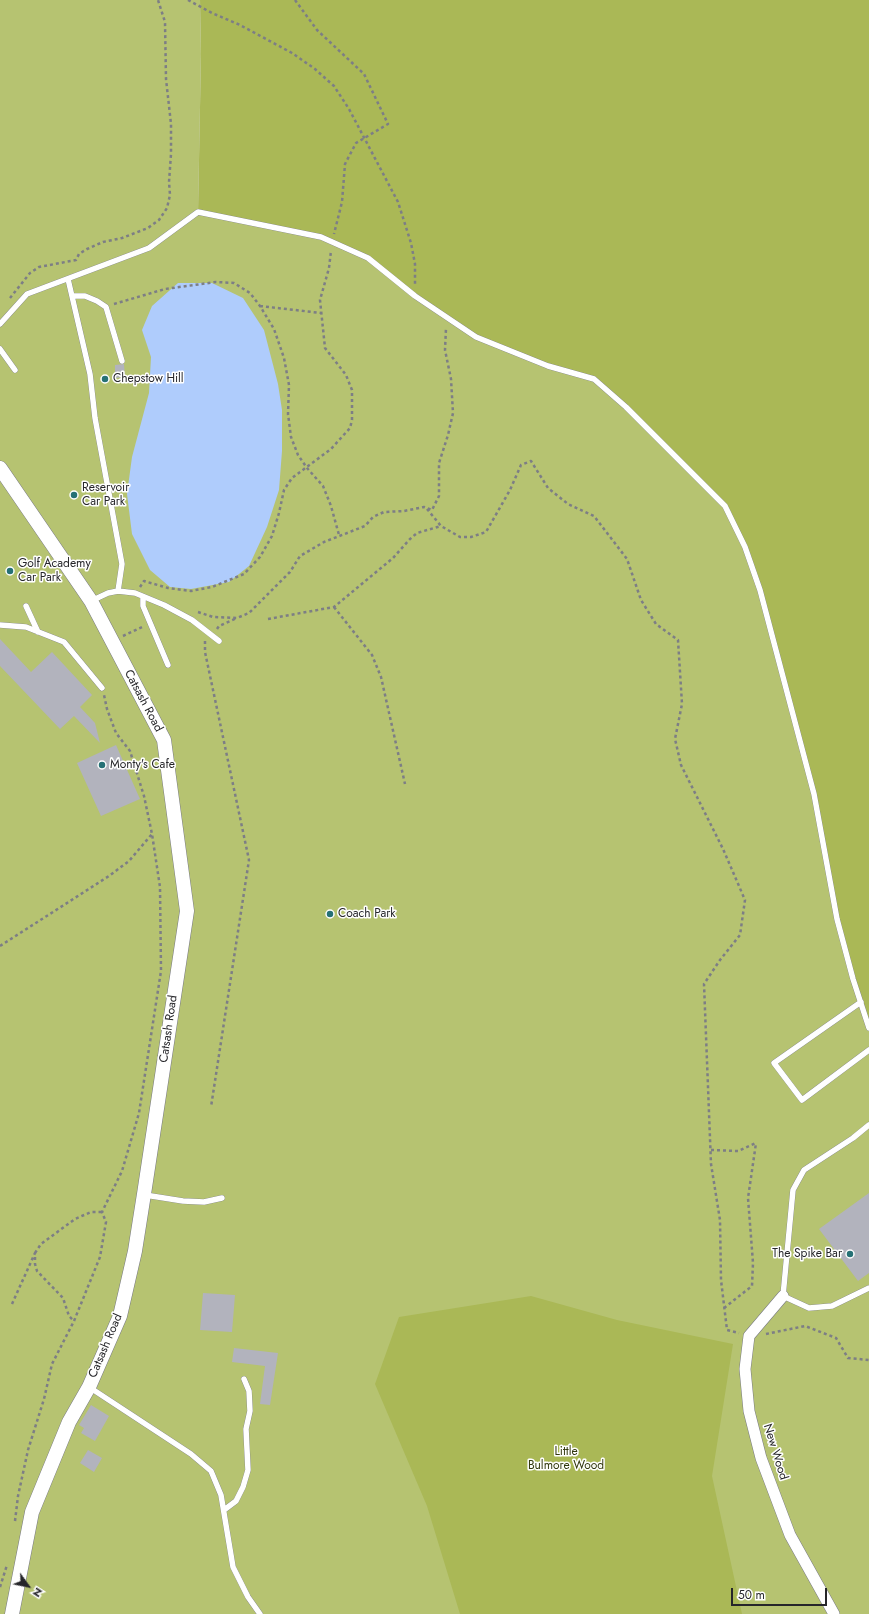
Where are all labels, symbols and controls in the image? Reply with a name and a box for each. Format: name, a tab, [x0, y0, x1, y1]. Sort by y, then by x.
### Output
place label: Chepstow Hill	[113, 372, 184, 386]
marker: Chepstow Hill	[100, 374, 110, 384]
place label: Reservoir Car Park	[82, 481, 129, 509]
marker: Reservoir Car Park	[69, 490, 79, 500]
place label: Golf Academy Car Park	[18, 557, 91, 585]
marker: Golf Academy Car Park	[5, 566, 15, 576]
street label: Catsash Road	[121, 668, 165, 734]
place label: Monty's Cafe	[110, 758, 175, 772]
marker: Monty's Cafe	[97, 760, 107, 770]
place label: Coach Park	[338, 907, 396, 921]
marker: Coach Park	[325, 909, 335, 919]
street label: Catsash Road	[157, 994, 181, 1064]
place label: The Spike Bar	[772, 1247, 842, 1261]
marker: The Spike Bar	[845, 1249, 855, 1259]
street label: Catsash Road	[86, 1312, 126, 1380]
street label: New Wood	[760, 1422, 790, 1482]
park label: Little Bulmore Wood	[528, 1445, 604, 1473]
north arrow	[8, 1566, 48, 1606]
scale bar	[733, 1580, 829, 1606]
text: N	[29, 1585, 47, 1601]
text: 50 m	[738, 1586, 765, 1604]

